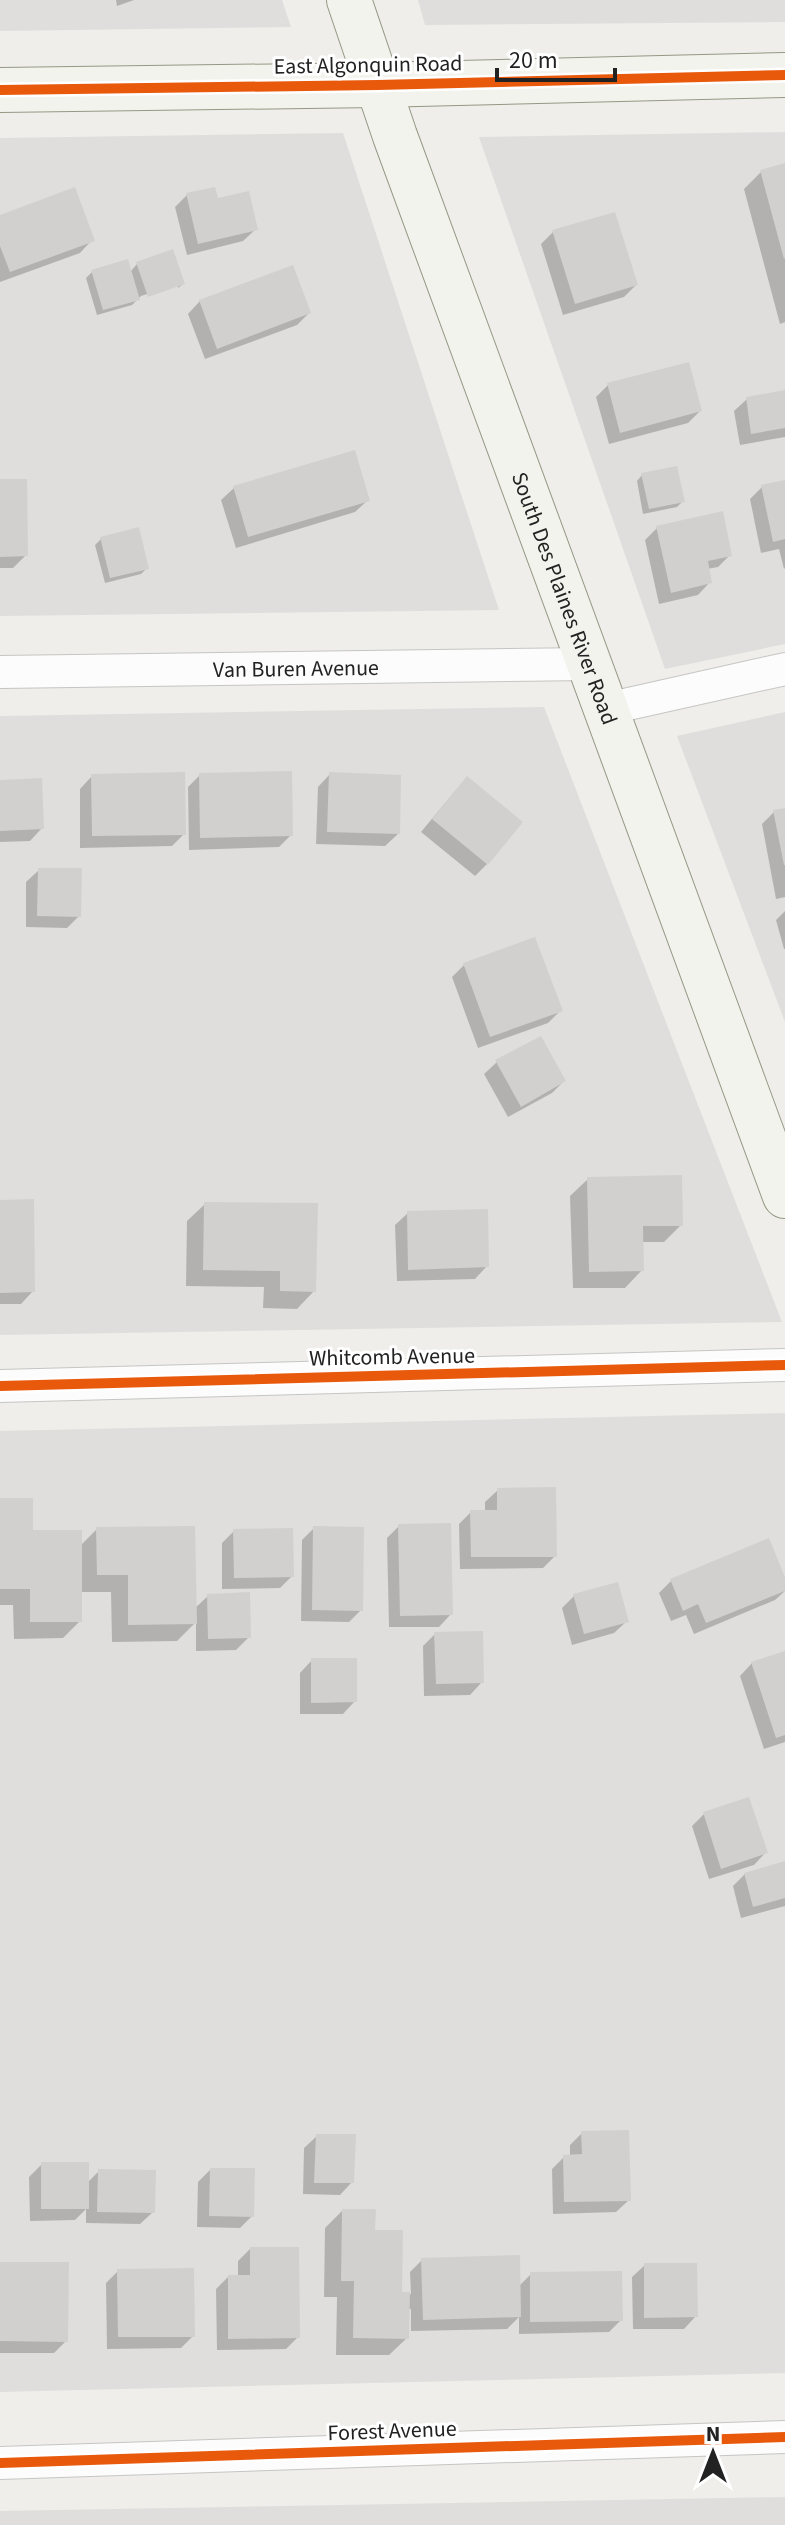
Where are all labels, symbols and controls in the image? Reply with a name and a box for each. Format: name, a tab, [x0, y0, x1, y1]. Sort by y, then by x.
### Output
scale bar	[497, 32, 615, 82]
text: 20 m	[509, 43, 558, 78]
street label: East Algonquin Road	[273, 47, 463, 83]
street label: South Des Plaines River Road	[503, 468, 625, 729]
street label: Van Buren Avenue	[213, 652, 379, 686]
street label: Whitcomb Avenue	[309, 1340, 475, 1374]
street label: Forest Avenue	[327, 2413, 457, 2449]
north arrow	[673, 2413, 753, 2493]
text: N	[706, 2418, 720, 2450]

